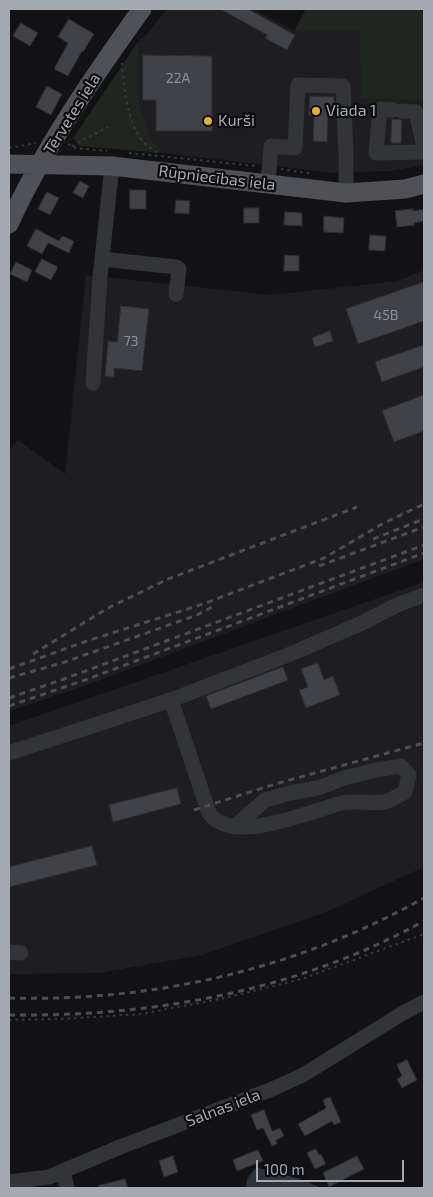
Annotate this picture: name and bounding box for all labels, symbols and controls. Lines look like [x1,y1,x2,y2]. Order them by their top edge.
street label: Tērvetes iela [39,70,105,158]
house number: 22A [166,70,190,86]
place label: Viada 1 [326,101,376,121]
marker: Viada 1 [310,105,322,117]
place label: Kurši [218,111,255,131]
marker: Kurši [202,115,214,127]
street label: Rūpniecības iela [157,161,277,195]
house number: 45B [374,307,398,323]
house number: 73 [124,333,138,349]
street label: Salnas iela [183,1085,263,1131]
scale bar [258,1150,406,1182]
text: 100 m [264,1160,305,1178]

